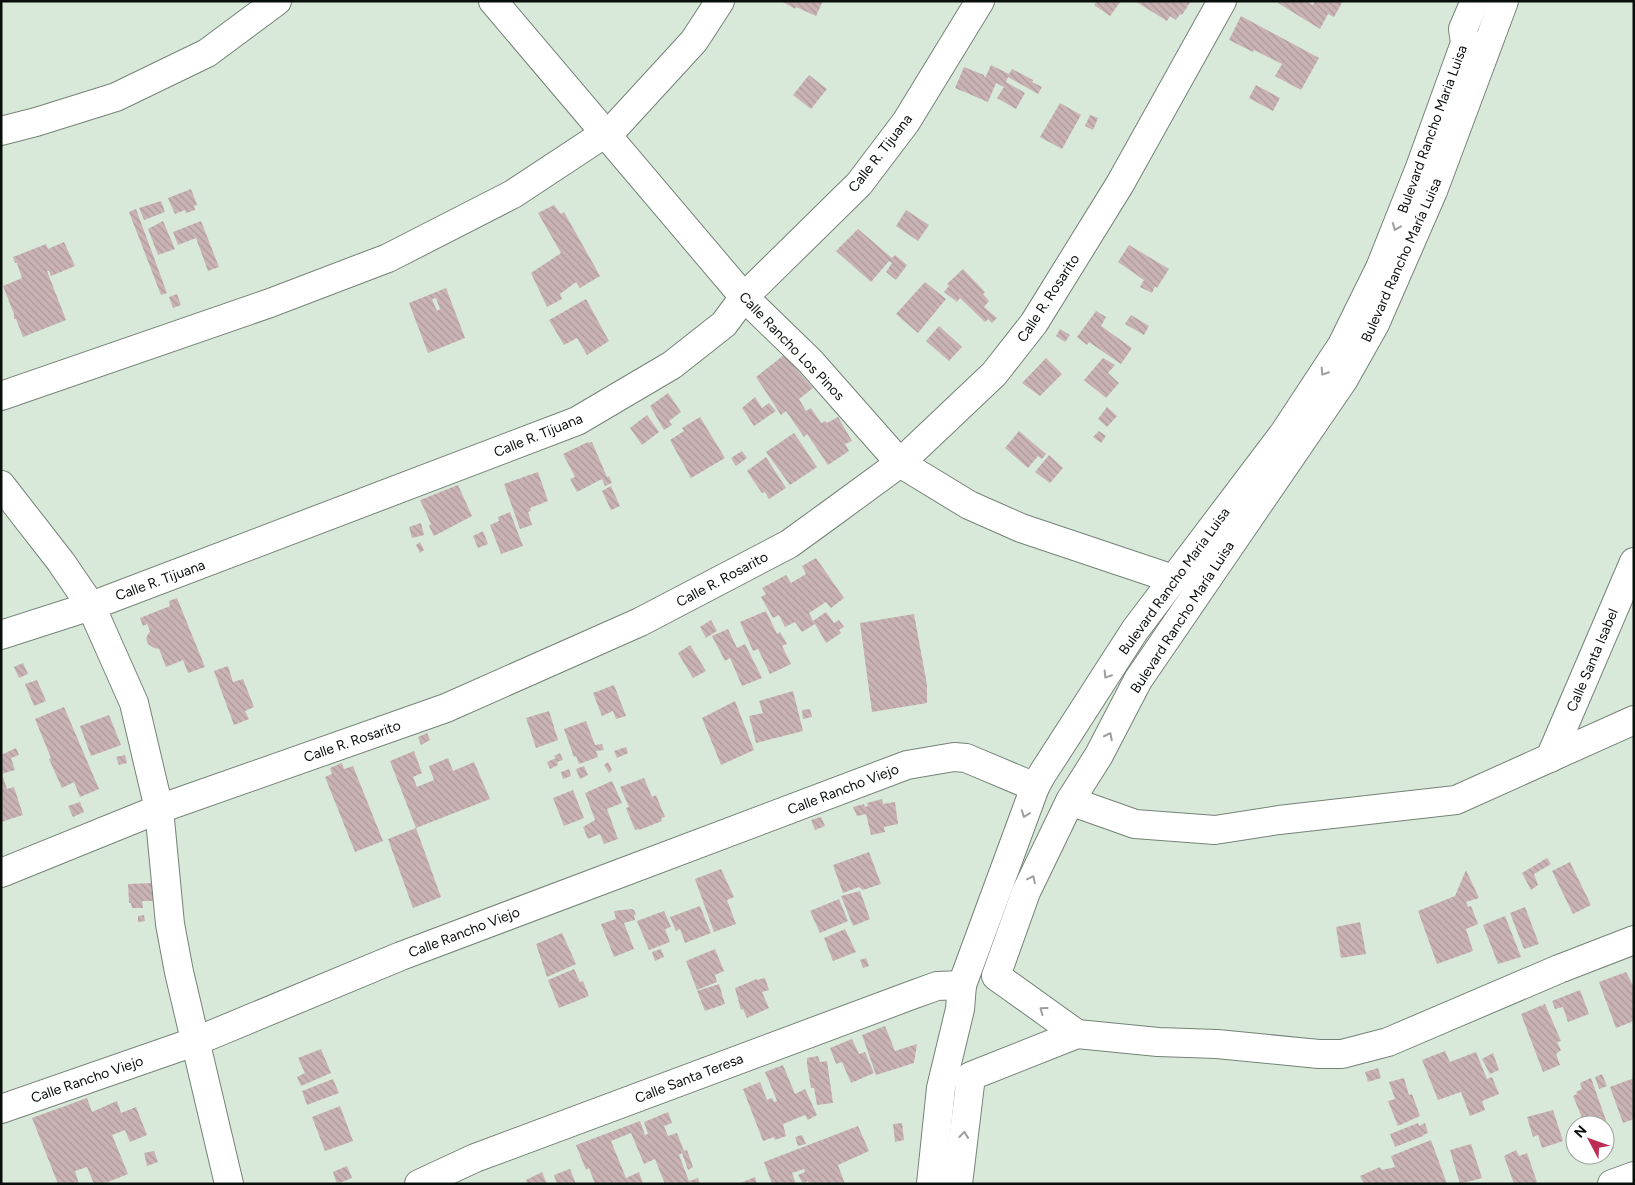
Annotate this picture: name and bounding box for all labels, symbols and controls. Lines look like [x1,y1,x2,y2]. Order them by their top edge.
street label: Bulevard Rancho Maria Luisa [1394,43,1471,216]
street label: Calle R. Tijuana [845,111,916,196]
street label: Bulevard Rancho María Luisa [1358,176,1445,345]
one-way arrow [1392,222,1402,231]
street label: Calle R. Rosarito [1014,251,1083,345]
street label: Calle Rancho Los Pinos [735,289,848,404]
one-way arrow [1321,367,1330,376]
street label: Calle R. Tijuana [491,410,585,461]
street label: Bulevard Rancho Maria Luisa [1115,504,1234,658]
street label: Bulevard Rancho María Luisa [1127,538,1238,696]
street label: Calle R. Rosarito [673,548,771,611]
street label: Calle R. Tijuana [113,556,207,605]
street label: Calle Santa Isabel [1563,606,1622,714]
one-way arrow [1104,669,1113,678]
street label: Calle R. Rosarito [301,717,403,766]
one-way arrow [1103,732,1113,741]
street label: Calle Rancho Viejo [785,760,901,818]
one-way arrow [1021,809,1031,818]
one-way arrow [1026,875,1036,884]
street label: Calle Rancho Viejo [406,903,522,961]
one-way arrow [1040,1007,1049,1016]
street label: Calle Santa Teresa [633,1050,746,1107]
street label: Calle Rancho Viejo [29,1052,146,1107]
north arrow [1565,1115,1615,1165]
text: N [1571,1122,1591,1141]
one-way arrow [958,1131,969,1139]

